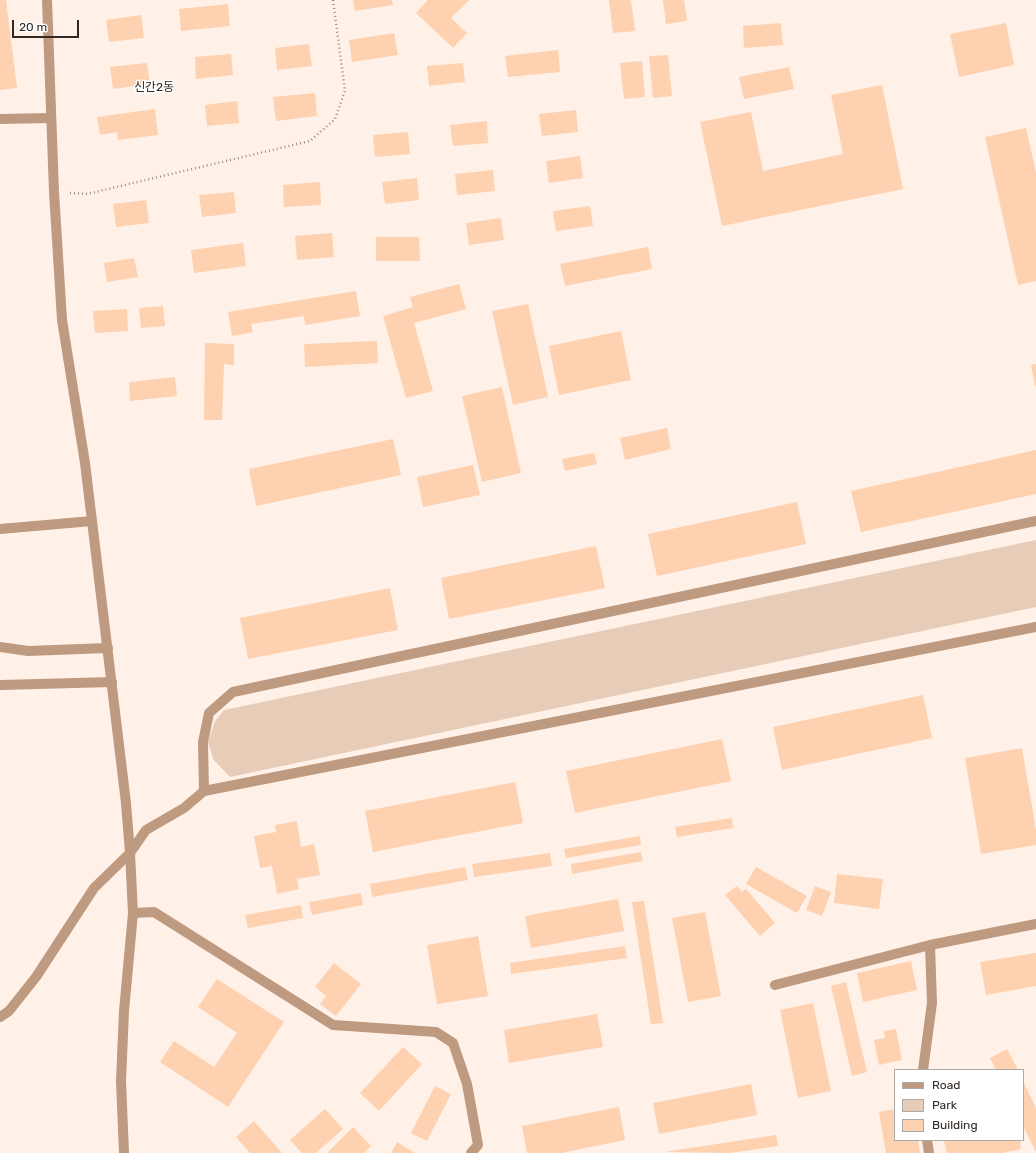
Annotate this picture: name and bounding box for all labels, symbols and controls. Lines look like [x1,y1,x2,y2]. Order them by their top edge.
scale bar [14,12,81,38]
text: 20 m [19,20,47,34]
district label: 신간2동 [134,81,174,95]
legend [894,1069,1024,1141]
text: Road [932,1078,960,1092]
text: Park [932,1098,957,1112]
text: Building [932,1118,978,1132]

